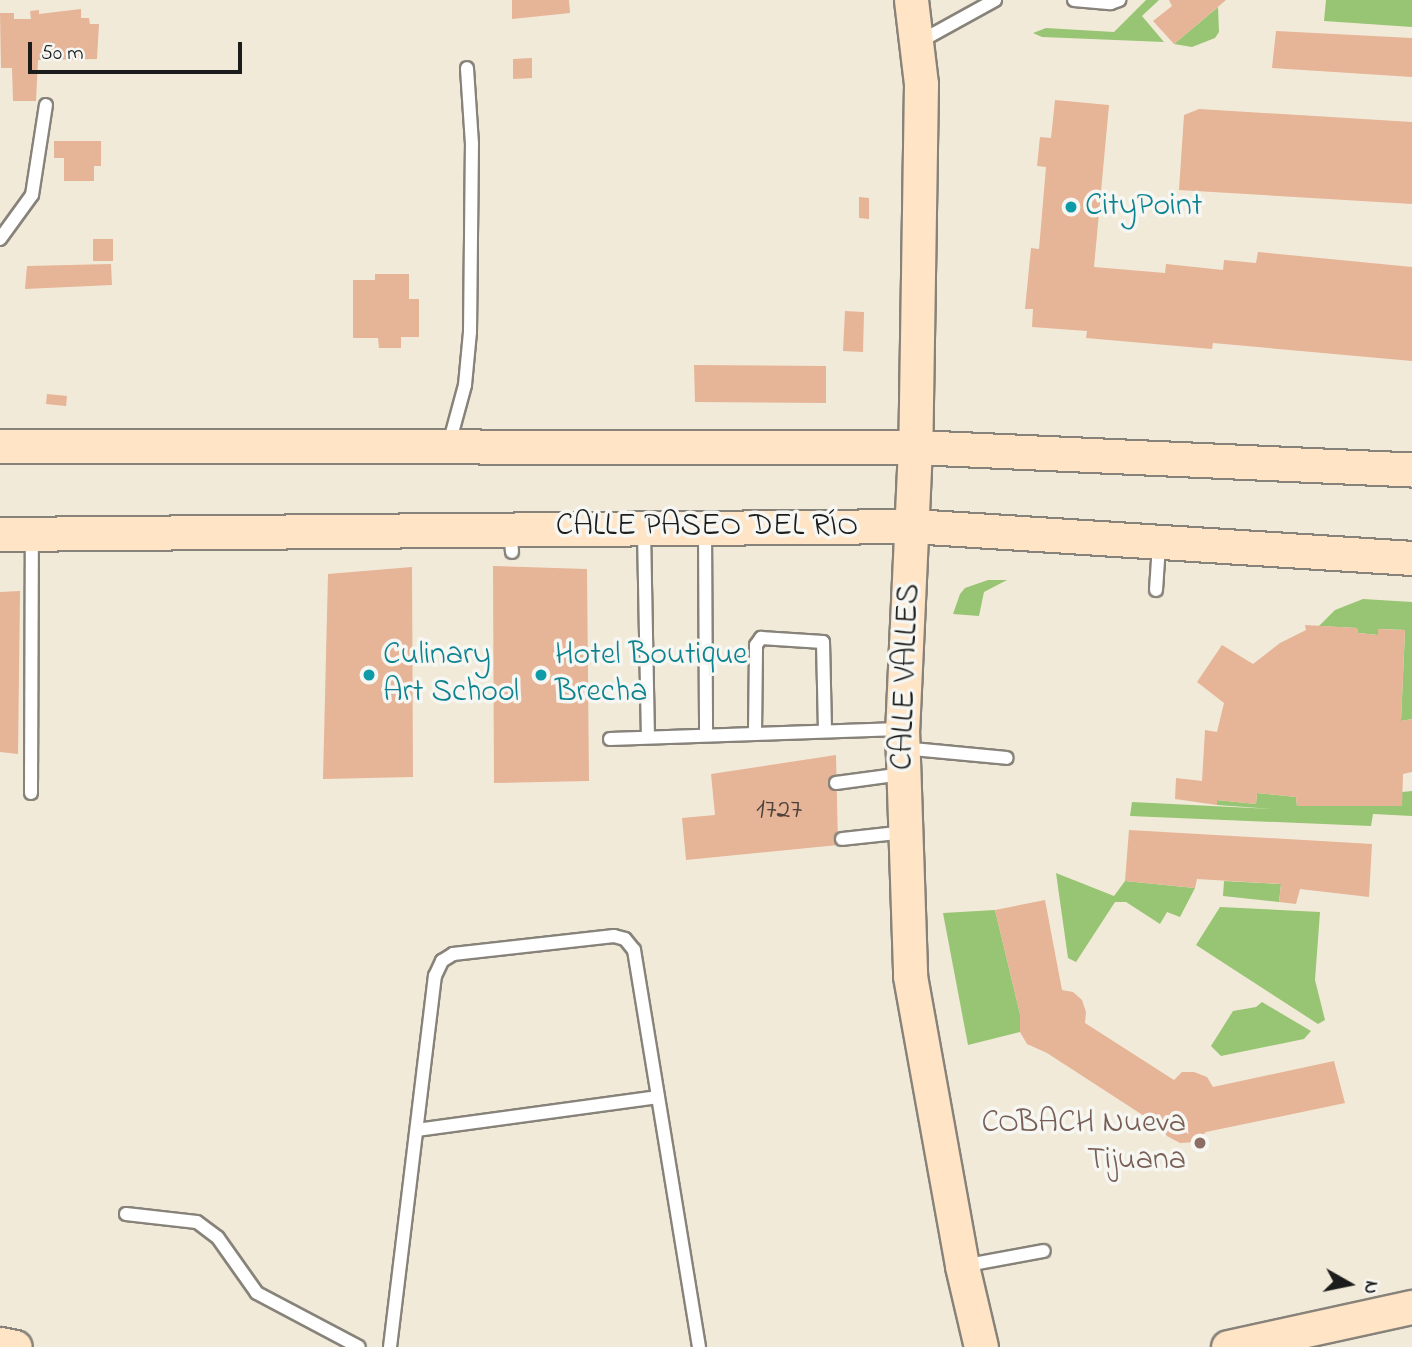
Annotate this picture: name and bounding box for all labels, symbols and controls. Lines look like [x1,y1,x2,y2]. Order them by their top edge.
scale bar [32,28,245,72]
text: 50 m [41,39,84,69]
place label: CityPoint [1085,188,1202,226]
marker: CityPoint [1063,199,1079,215]
street label: CALLE PASEO DEL RÍO [556,508,858,546]
street label: CALLE VALLES [885,583,929,771]
place label: Culinary Art School [383,638,519,713]
place label: Hotel Boutique Brecha [555,638,747,713]
marker: Culinary Art School [361,667,377,683]
marker: Hotel Boutique Brecha [533,667,549,683]
house number: 1727 [756,794,802,828]
place label: COBACH Nueva Tijuana [981,1106,1186,1181]
marker: COBACH Nueva Tijuana [1192,1135,1208,1151]
north arrow [1314,1249,1384,1319]
text: N [1356,1279,1385,1296]

